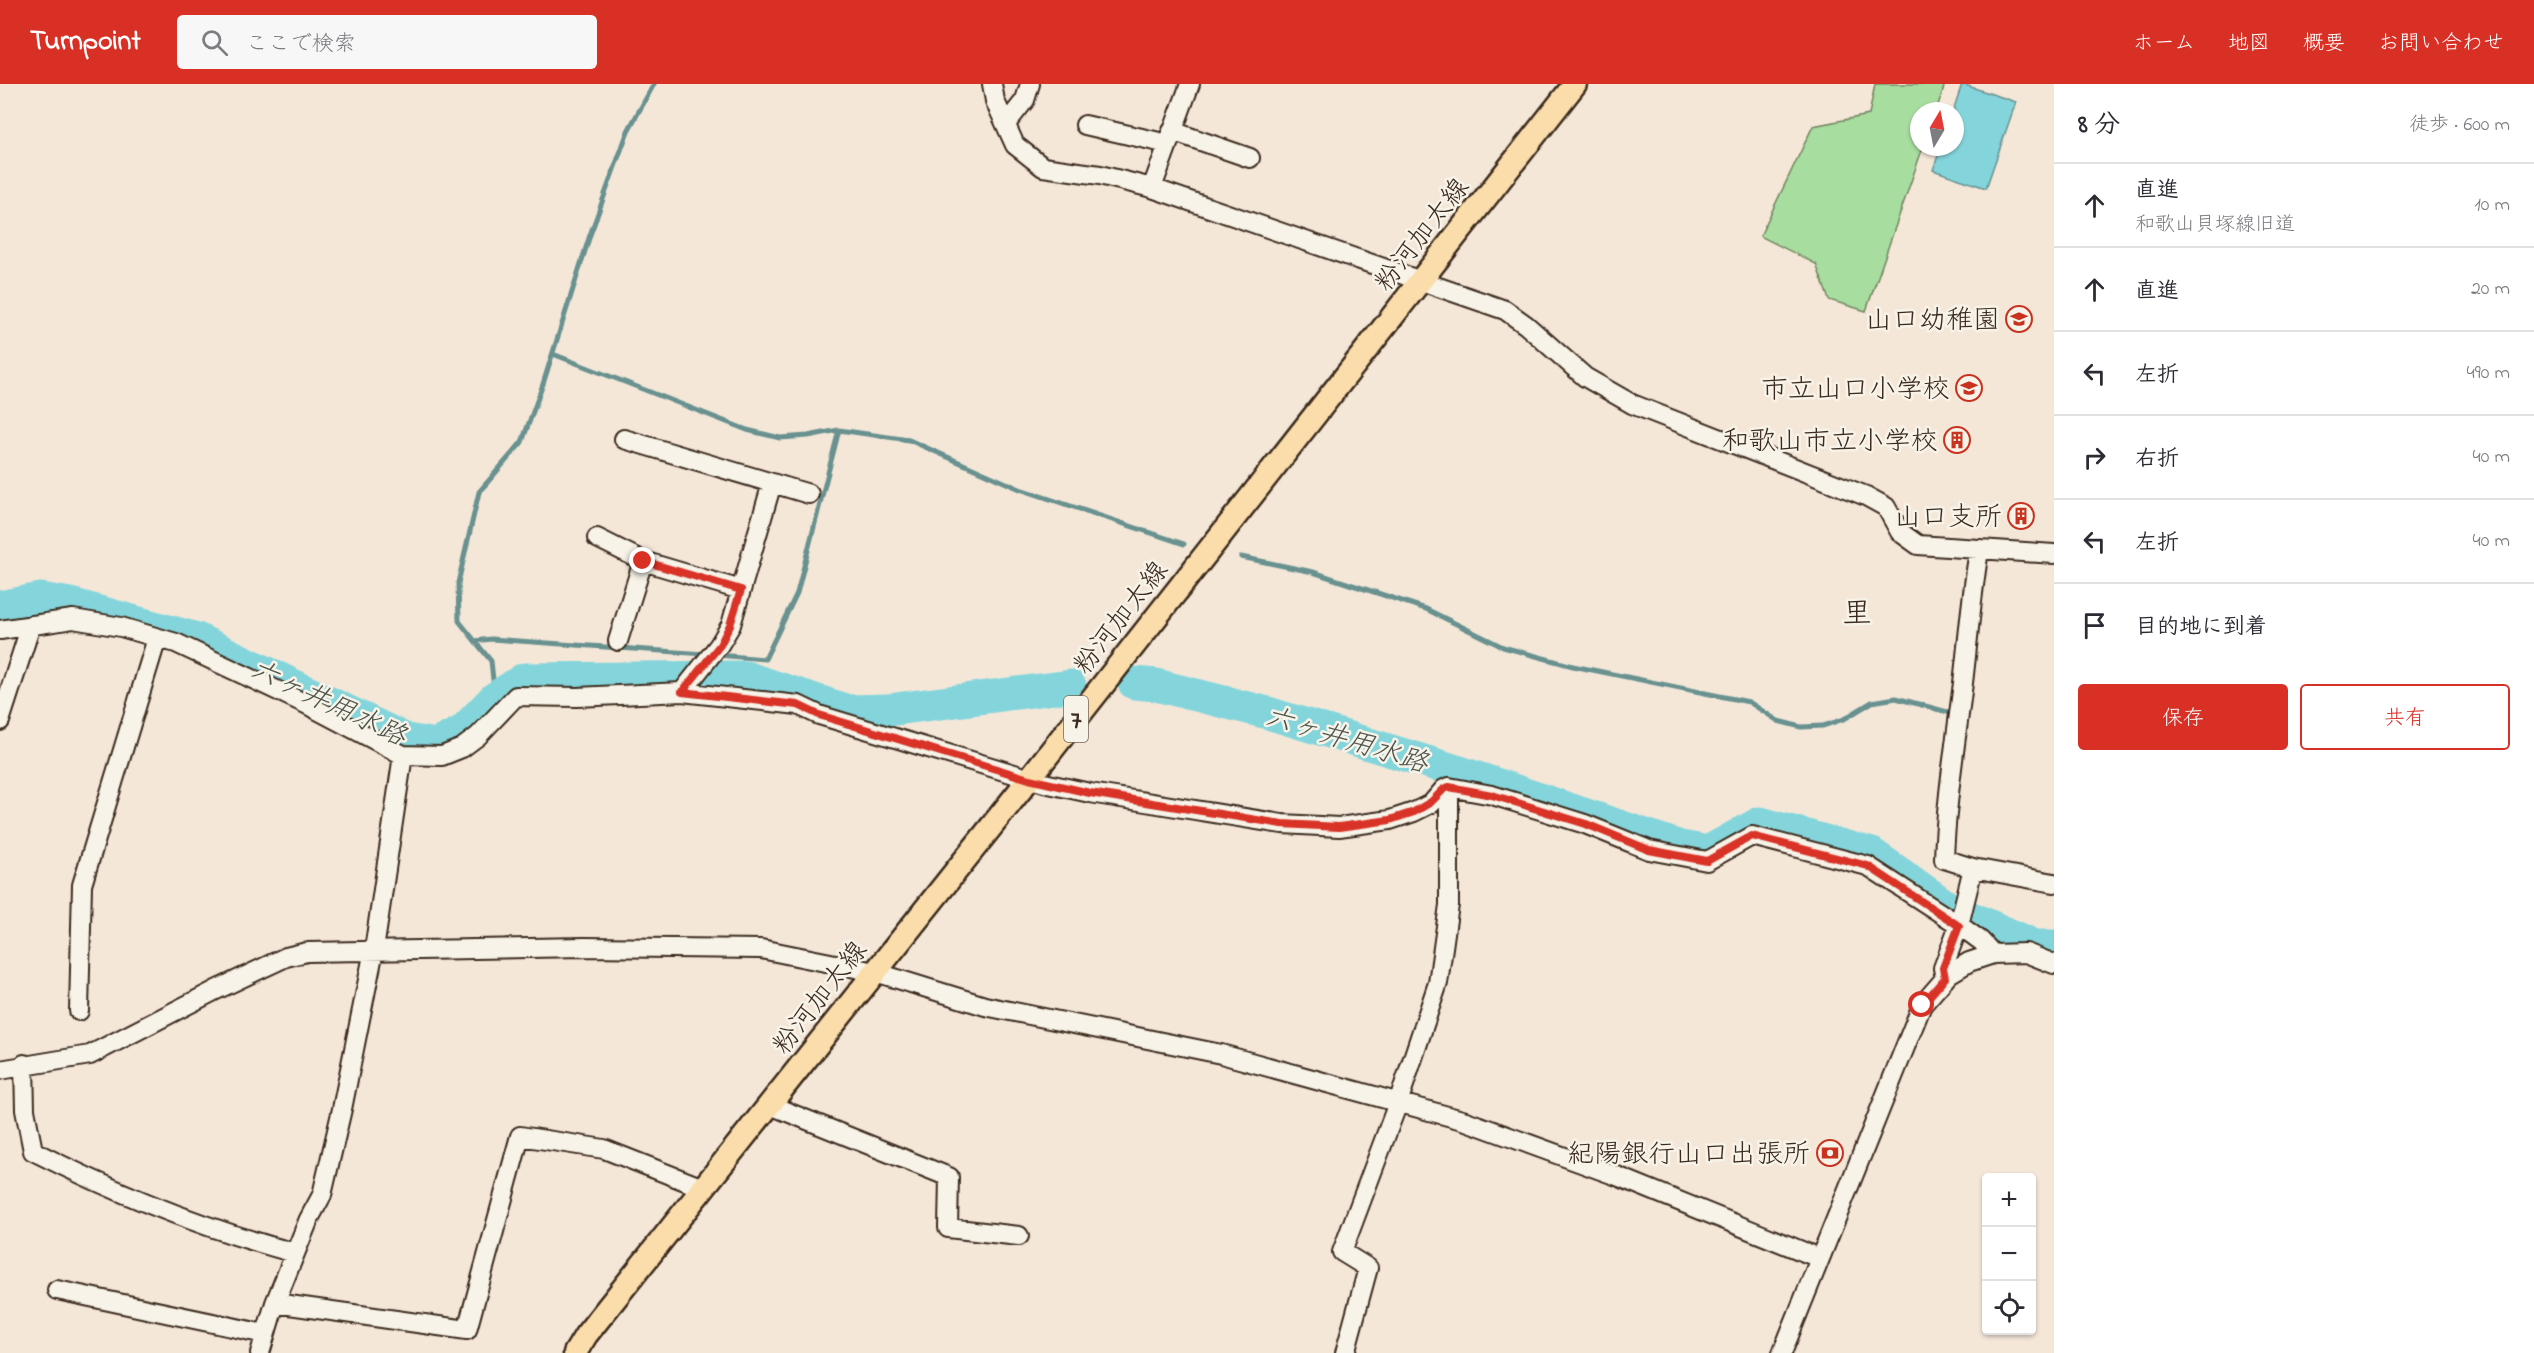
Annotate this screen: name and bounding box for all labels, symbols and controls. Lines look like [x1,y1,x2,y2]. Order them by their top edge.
search box [177,15,597,69]
text: Turnpoint [30,22,141,63]
icon: search [198,26,231,59]
text: ここで検索 [246,29,356,61]
text: ホーム [2133,29,2195,59]
text: 地図 [2228,29,2270,59]
text: 概要 [2303,29,2345,59]
text: お問い合わせ [2378,29,2504,59]
north arrow [1910,102,1964,156]
text: 8 分 [2078,107,2120,145]
text: 徒歩 · 600 m [2409,111,2510,140]
street label: 粉河加太線 [1366,170,1480,301]
text: 直進 [2135,175,2179,207]
icon: ahead [2078,189,2111,222]
text: 10 m [2474,191,2510,220]
text: 和歌山貝塚線旧道 [2135,211,2295,240]
icon: ahead [2078,273,2111,306]
text: 20 m [2471,275,2510,304]
text: 直進 [2135,276,2179,308]
place label: 山口幼稚園 [1865,302,2000,341]
school or university icon: 山口幼稚園 [2004,304,2034,334]
icon: left [2078,357,2111,390]
text: 490 m [2467,359,2510,388]
text: 左折 [2135,360,2179,392]
place label: 市立山口小学校 [1761,371,1950,410]
school or university icon: 市立山口小学校 [1954,373,1984,403]
place label: 和歌山市立小学校 [1722,423,1938,462]
building icon: 和歌山市立小学校 [1942,425,1972,455]
icon: right [2078,441,2111,474]
text: 40 m [2473,443,2510,472]
text: 右折 [2135,444,2179,476]
place label: 山口支所 [1894,499,2002,538]
building icon: 山口支所 [2006,501,2036,531]
icon: left [2078,525,2111,558]
text: 40 m [2473,527,2510,556]
text: 左折 [2135,528,2179,560]
route end [629,547,655,573]
street label: 粉河加太線 [1065,553,1179,684]
district label: 里 [1842,593,1872,637]
icon: arrive [2078,609,2111,642]
text: 目的地に到着 [2135,612,2267,644]
water label: 六ヶ井用水路 [243,650,414,759]
button: 保存 [2078,684,2288,750]
button: 共有 [2300,684,2510,750]
road number: 7 [1064,696,1088,742]
water label: 六ヶ井用水路 [1260,697,1434,786]
street label: 粉河加太線 [764,933,878,1064]
route start [1908,991,1934,1017]
place label: 紀陽銀行山口出張所 [1567,1136,1810,1175]
bank icon: 紀陽銀行山口出張所 [1815,1138,1845,1168]
map controls [1982,1173,2036,1335]
button: + [1982,1173,2036,1227]
button: − [1982,1227,2036,1281]
button: locate [1982,1281,2036,1335]

